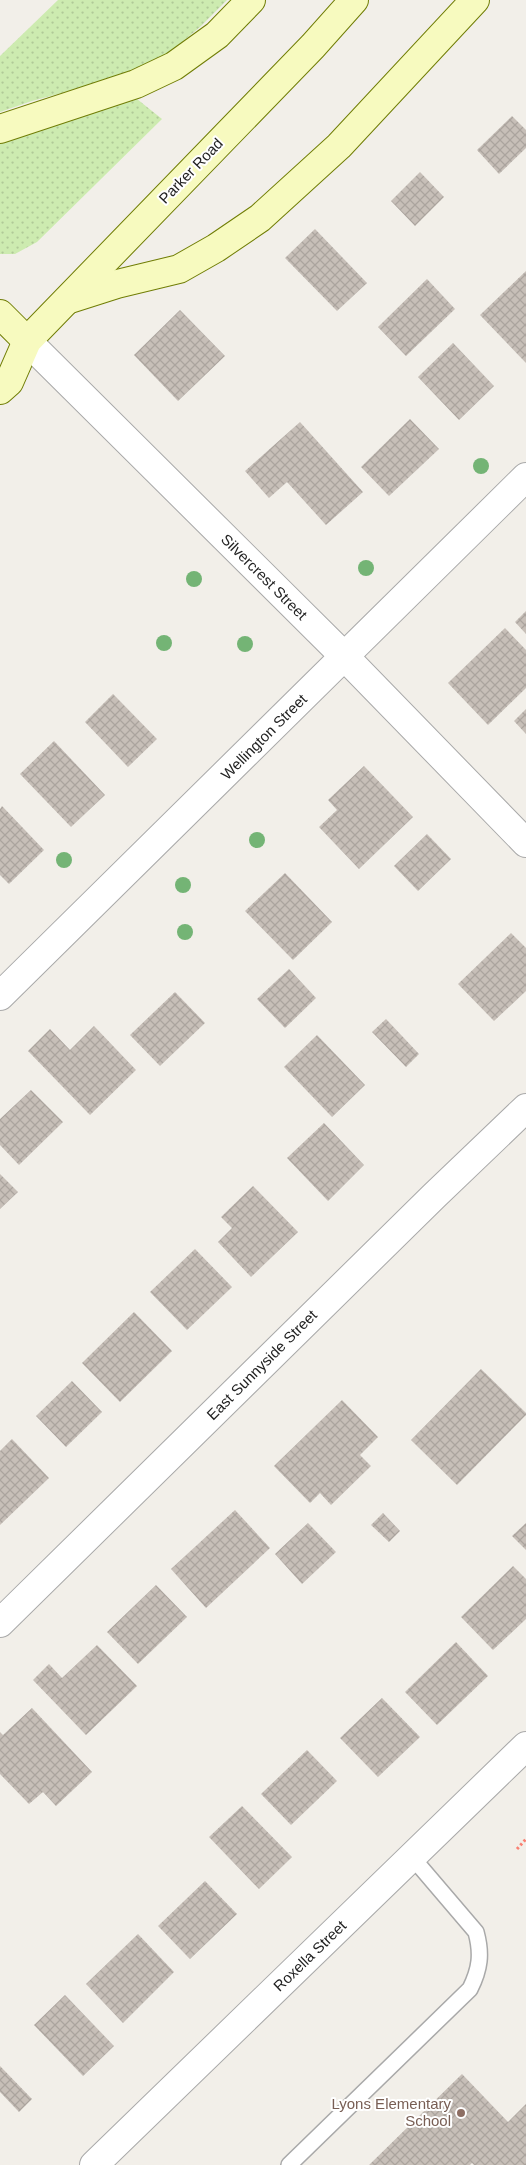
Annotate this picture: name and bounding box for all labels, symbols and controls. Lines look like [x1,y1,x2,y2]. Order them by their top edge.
street label: Parker Road [155,134,226,207]
street label: Silvercrest Street [218,530,311,624]
street label: Wellington Street [217,690,311,783]
street label: East Sunnyside Street [203,1306,321,1423]
street label: Roxella Street [270,1916,350,1994]
place label: Lyons Elementary School [331,2095,451,2129]
marker: Lyons Elementary School [455,2107,467,2119]

